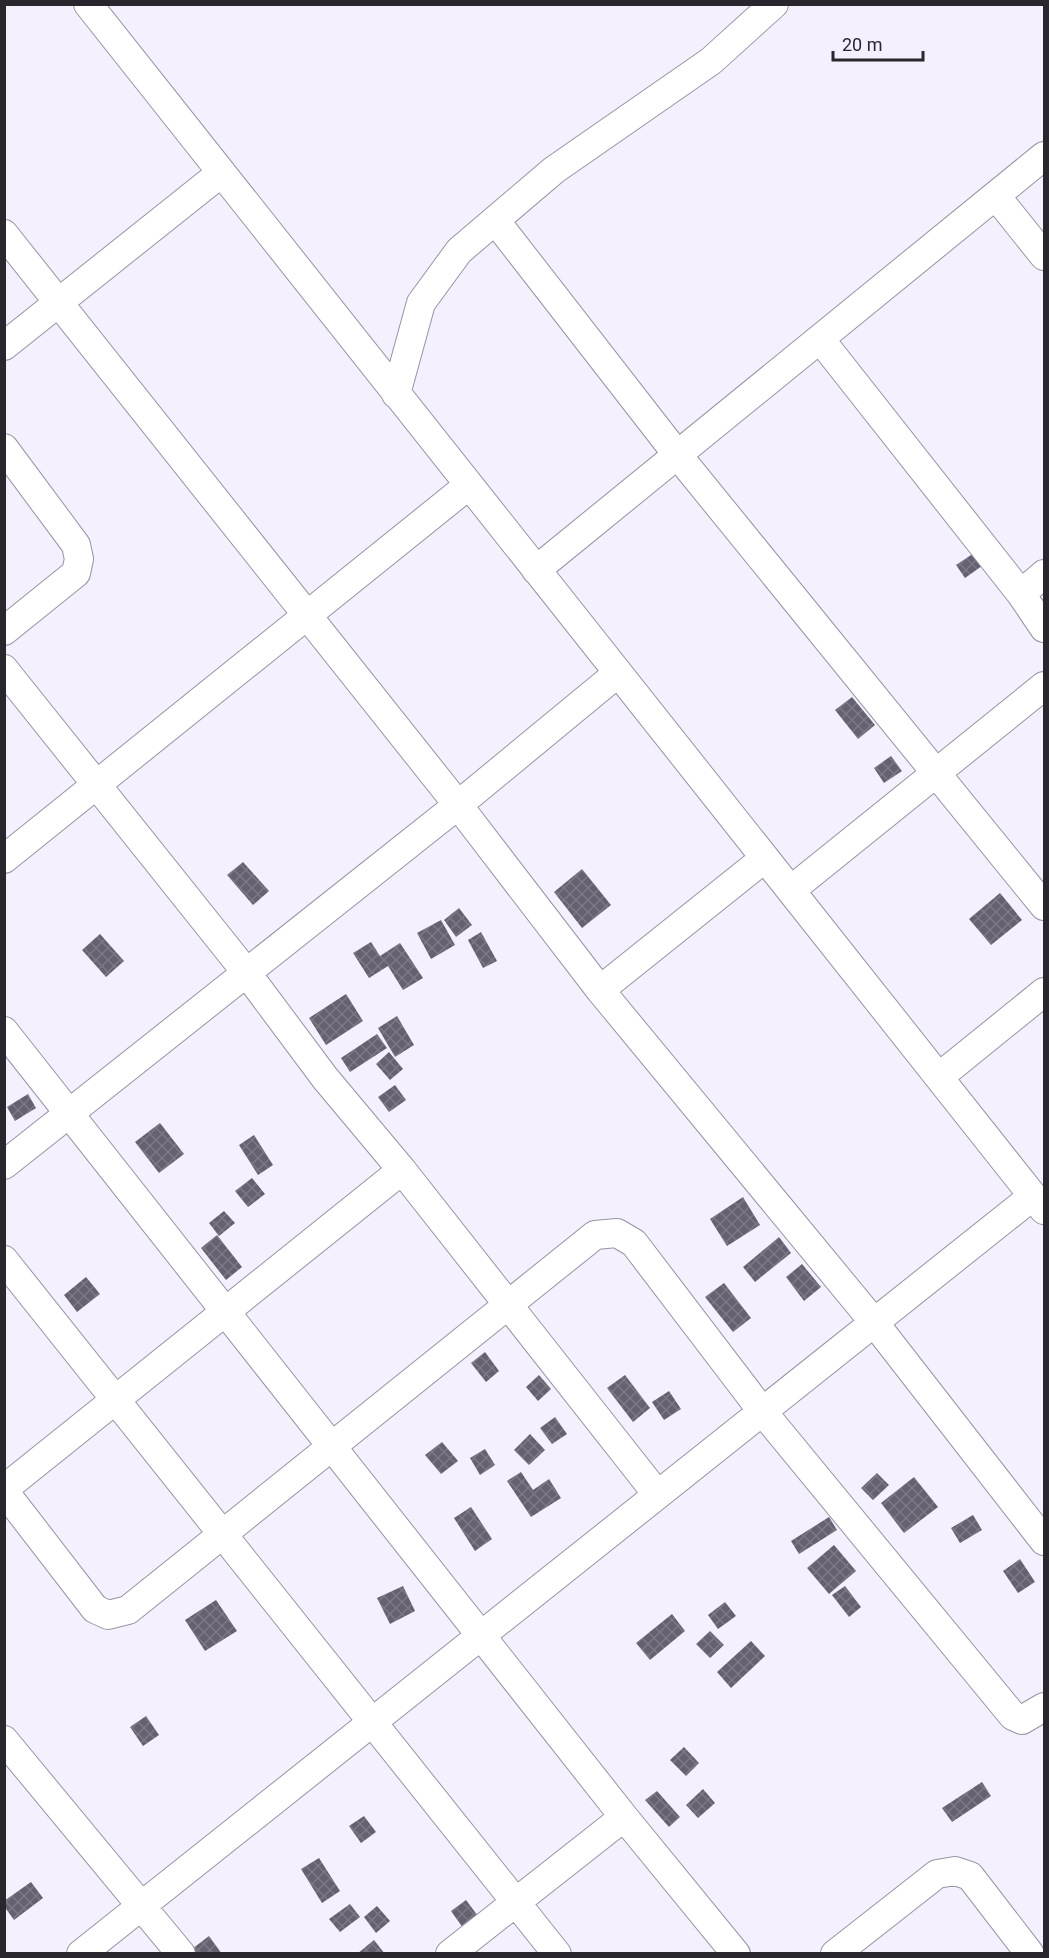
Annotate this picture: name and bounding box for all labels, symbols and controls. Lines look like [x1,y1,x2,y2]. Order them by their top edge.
scale bar [833,24,923,62]
text: 20 m [842,34,882,55]

